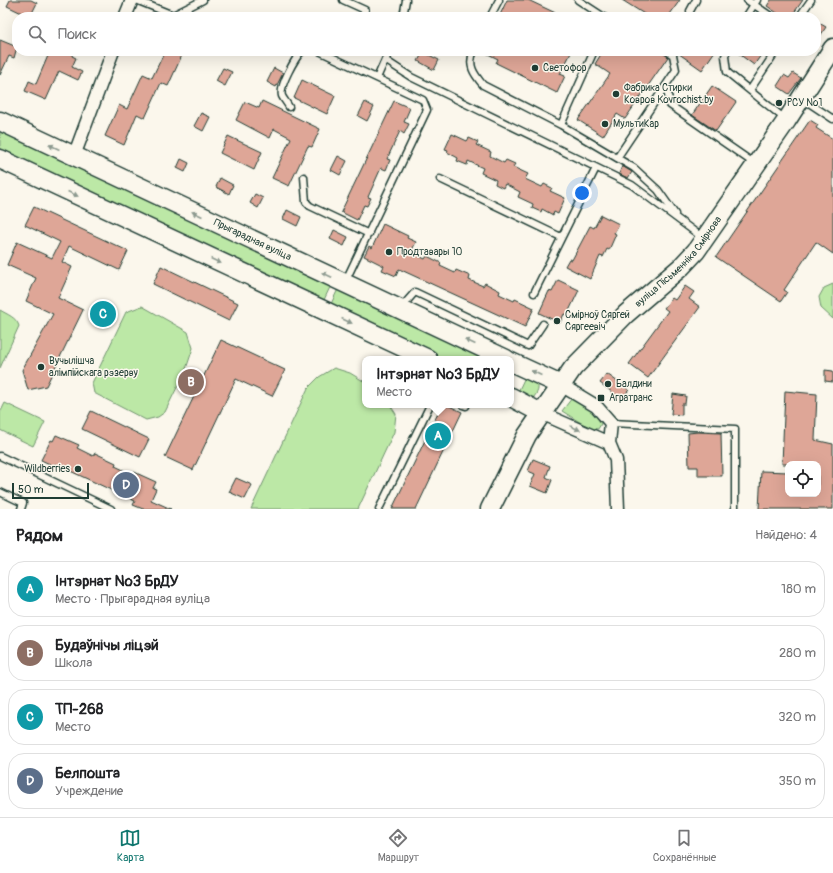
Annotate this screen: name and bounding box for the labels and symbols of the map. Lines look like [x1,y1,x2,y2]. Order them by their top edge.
place label: Светофор [543,62,587,74]
marker: Светофор [530,63,540,73]
place label: Фабрика Стирки Ковров Kovrochist.by [624,82,714,106]
marker: Фабрика Стирки Ковров Kovrochist.by [611,89,621,99]
place label: РСУ №1 [787,97,822,109]
marker: РСУ №1 [774,98,784,108]
place label: МультиКар [613,118,659,130]
marker: МультиКар [600,119,610,129]
one-way arrow [48,144,60,150]
your location [572,183,592,203]
one-way arrow [68,191,79,197]
one-way arrow [191,211,203,217]
street label: вуліца Пісьменніка Смірнова [632,214,724,310]
street label: Прыгарадная вуліца [212,216,294,263]
place label: Продтавары 10 [397,246,463,258]
marker: Продтавары 10 [384,247,394,257]
one-way arrow [211,258,222,264]
one-way arrow [322,272,333,278]
pin: C [90,299,116,329]
place label: Смірноў Сяргей Сяргеевіч [565,309,630,333]
marker: Смірноў Сяргей Сяргеевіч [552,316,562,326]
one-way arrow [341,318,353,324]
one-way arrow [465,339,476,345]
place label: Вучылішча алімпійскага рэзерву [49,355,139,379]
marker: Вучылішча алімпійскага рэзерву [36,362,46,372]
pin: B [178,367,204,397]
one-way arrow [530,370,542,376]
place label: Балдини [616,378,652,390]
marker: Балдини [603,379,613,389]
place label: Агратранс [609,392,653,404]
marker: Агратранс [596,393,606,403]
pin: A [425,421,451,451]
one-way arrow [570,426,582,432]
place label: Wildberries [24,463,71,475]
marker: Wildberries [73,464,83,474]
pin: D [113,470,139,500]
scale bar [12,481,89,500]

